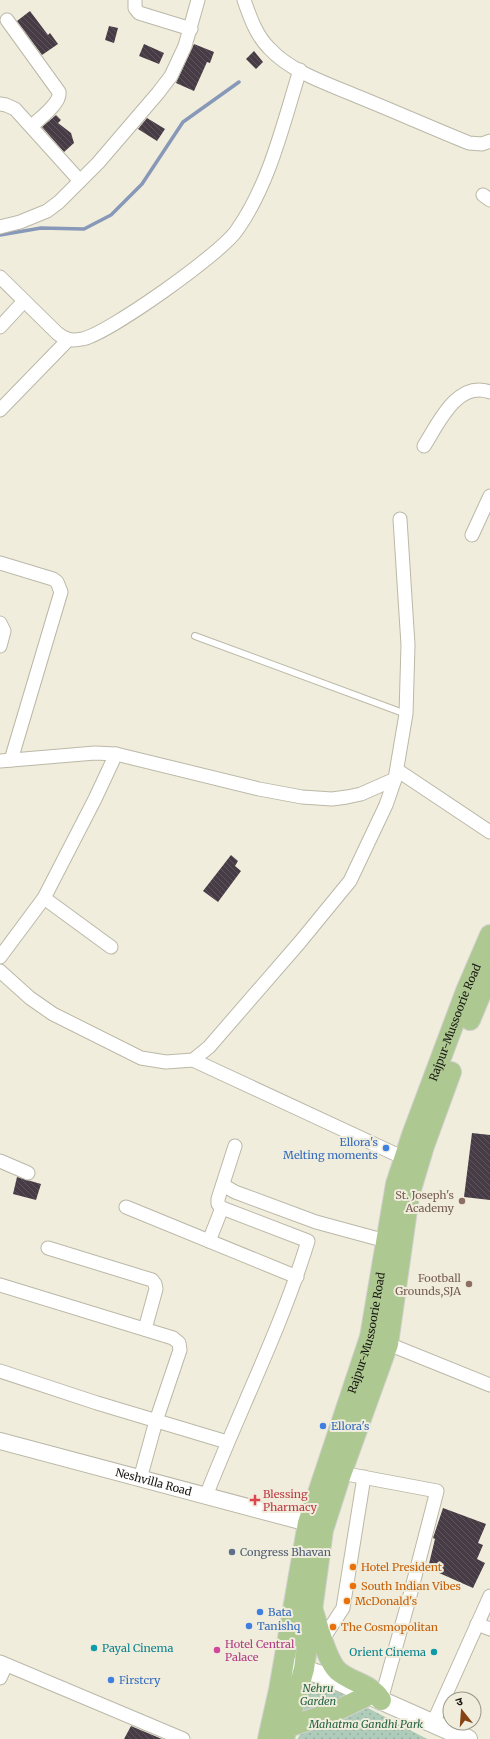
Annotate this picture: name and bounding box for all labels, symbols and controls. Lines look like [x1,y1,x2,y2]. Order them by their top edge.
street label: Rajpur-Mussoorie Road [426,961,484,1083]
place label: Ellora's Melting moments [283,1135,378,1162]
marker: Ellora's Melting moments [381,1143,391,1153]
place label: St. Joseph's Academy [395,1188,455,1215]
marker: St. Joseph's Academy [457,1196,467,1206]
street label: Rajpur-Mussoorie Road [345,1271,388,1395]
place label: Football Grounds,SJA [395,1271,462,1298]
marker: Football Grounds,SJA [464,1279,474,1289]
place label: Ellora's [331,1419,369,1433]
marker: Ellora's [318,1421,328,1431]
street label: Neshvilla Road [114,1465,194,1499]
place label: Blessing Pharmacy [263,1487,317,1514]
marker: Blessing Pharmacy [250,1495,260,1505]
place label: Congress Bhavan [240,1545,332,1559]
marker: Congress Bhavan [227,1547,237,1557]
place label: Hotel President [361,1560,443,1574]
marker: Hotel President [348,1562,358,1572]
place label: South Indian Vibes [361,1579,461,1593]
marker: South Indian Vibes [348,1581,358,1591]
place label: McDonald's [355,1594,417,1608]
marker: McDonald's [342,1596,352,1606]
place label: Bata [268,1605,292,1619]
marker: Bata [255,1607,265,1617]
place label: Tanishq [257,1619,301,1633]
place label: The Cosmopolitan [341,1620,439,1634]
marker: Tanishq [244,1621,254,1631]
marker: The Cosmopolitan [328,1622,338,1632]
place label: Hotel Central Palace [225,1637,295,1664]
place label: Payal Cinema [102,1641,173,1655]
marker: Payal Cinema [89,1643,99,1653]
marker: Hotel Central Palace [212,1645,222,1655]
place label: Orient Cinema [349,1645,426,1659]
marker: Orient Cinema [429,1647,439,1657]
place label: Firstcry [119,1673,161,1687]
marker: Firstcry [106,1675,116,1685]
park label: Nehru Garden [300,1681,336,1708]
north arrow [442,1691,482,1731]
text: उ [454,1694,465,1709]
park label: Mahatma Gandhi Park [308,1717,423,1731]

